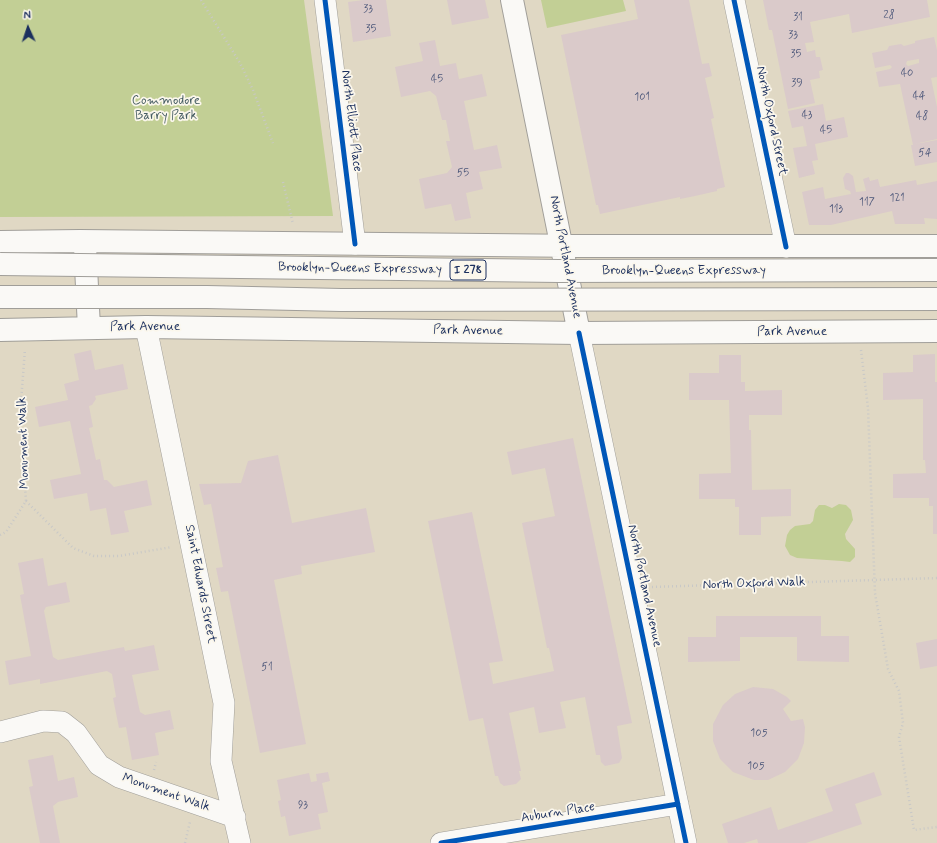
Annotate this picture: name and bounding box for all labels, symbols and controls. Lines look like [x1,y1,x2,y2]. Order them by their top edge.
house number: 33 [363,3,373,17]
north arrow [8,8,48,48]
text: N [23,9,31,23]
house number: 28 [883,9,895,23]
house number: 31 [793,11,803,25]
house number: 35 [366,23,376,37]
house number: 33 [788,29,798,43]
house number: 35 [791,48,801,62]
street label: North Oxford Street [752,65,790,177]
house number: 40 [901,67,913,81]
street label: North Elliott Place [337,69,365,173]
house number: 45 [431,73,443,87]
house number: 39 [791,77,803,91]
house number: 44 [912,90,926,104]
house number: 101 [634,91,650,105]
park label: Commodore Barry Park [132,93,200,124]
house number: 43 [801,109,813,123]
house number: 48 [916,110,928,124]
house number: 45 [820,124,832,138]
house number: 54 [918,147,932,161]
house number: 55 [457,167,469,181]
house number: 121 [889,192,905,206]
street label: North Portland Avenue [545,194,585,320]
house number: 117 [859,196,875,210]
house number: 113 [829,203,843,217]
street label: Brooklyn-Queens Expressway [278,260,442,278]
road number: I 278 [450,260,486,280]
street label: Brooklyn-Queens Expressway [602,263,766,279]
street label: Park Avenue [110,319,180,335]
street label: Park Avenue [433,323,503,339]
street label: Park Avenue [757,324,827,340]
street label: Monument Walk [15,397,33,489]
street label: Saint Edwards Street [181,523,219,645]
street label: North Portland Avenue [623,523,665,649]
street label: North Oxford Walk [702,574,806,594]
house number: 51 [261,661,273,675]
house number: 105 [750,727,768,741]
house number: 105 [747,760,765,774]
street label: Monument Walk [120,771,212,815]
house number: 93 [298,799,308,813]
street label: Auburn Place [520,799,596,827]

